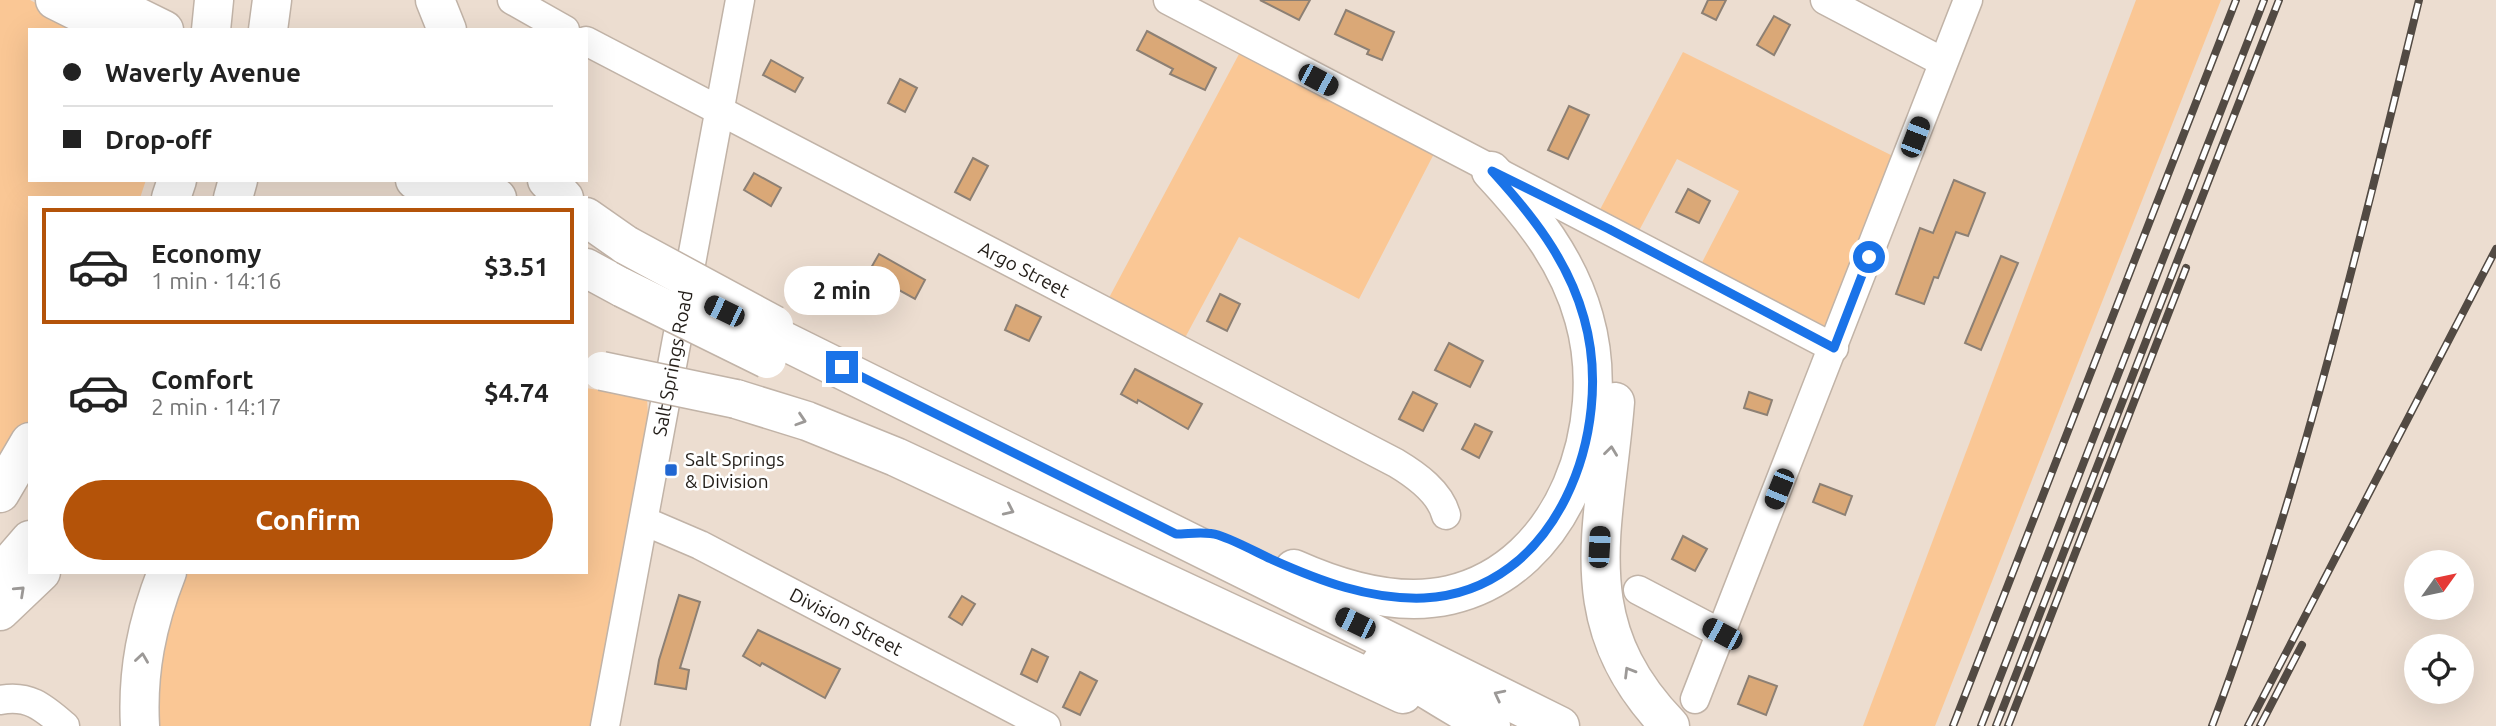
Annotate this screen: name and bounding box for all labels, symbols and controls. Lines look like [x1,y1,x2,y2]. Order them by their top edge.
text: Waverly Avenue [105,58,301,87]
car [1295,61,1342,99]
car [1898,114,1933,160]
text: Drop-off [105,125,212,154]
icon: car [67,235,130,298]
street label: Argo Street [975,237,1074,302]
text: Economy [151,239,261,268]
route start [1853,241,1885,273]
text: $3.51 [484,252,549,281]
callout: 2 min [784,266,900,314]
text: 1 min · 14:16 [151,268,282,293]
text: 2 min [813,278,871,303]
street label: Salt Springs Road [648,289,697,438]
car [701,292,748,330]
route end [826,351,858,383]
icon: car [67,361,130,424]
text: Comfort [151,365,254,394]
text: $4.74 [484,378,549,407]
text: 2 min · 14:17 [151,394,282,419]
one-way arrow [794,411,806,426]
one-way arrow [1603,445,1618,456]
place label: Salt Springs & Division [685,448,784,492]
marker: Salt Springs & Division [663,462,679,478]
car [1762,466,1797,512]
button: Confirm [63,480,553,560]
one-way arrow [1002,502,1014,516]
car [1588,525,1611,569]
north arrow [2404,550,2474,620]
map controls [2404,550,2474,704]
street label: Division Street [786,583,907,660]
one-way arrow [12,587,25,599]
car [1332,604,1379,642]
car [1699,615,1746,653]
button: locate [2404,634,2474,704]
one-way arrow [134,652,149,664]
one-way arrow [1624,666,1637,679]
one-way arrow [1494,690,1506,704]

